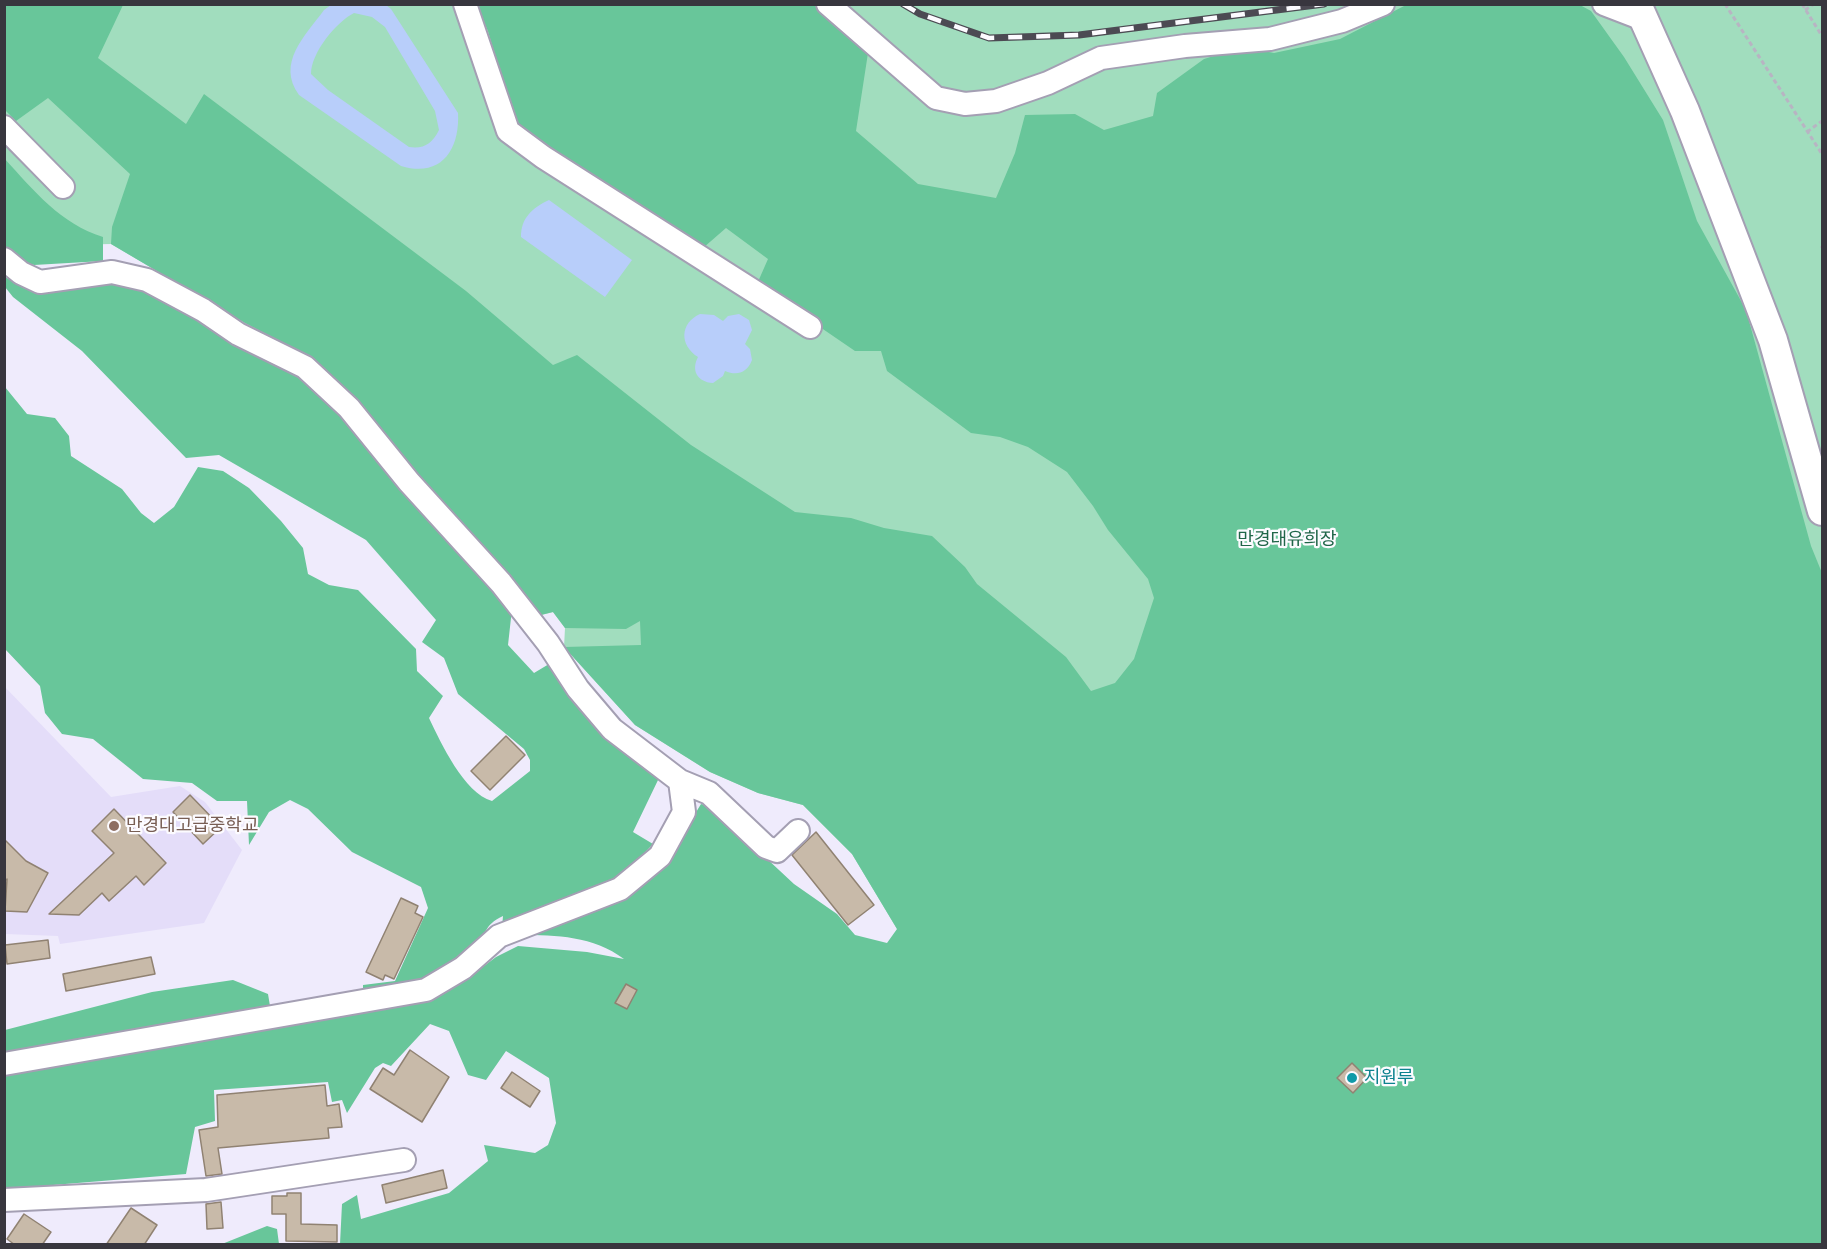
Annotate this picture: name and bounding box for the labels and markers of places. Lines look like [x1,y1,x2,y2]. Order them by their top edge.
place label: 만경대고급중학교 [126,815,258,837]
marker: 만경대고급중학교 [107,819,121,833]
place label: 지원루 [1364,1067,1414,1089]
marker: 지원루 [1345,1071,1359,1085]

